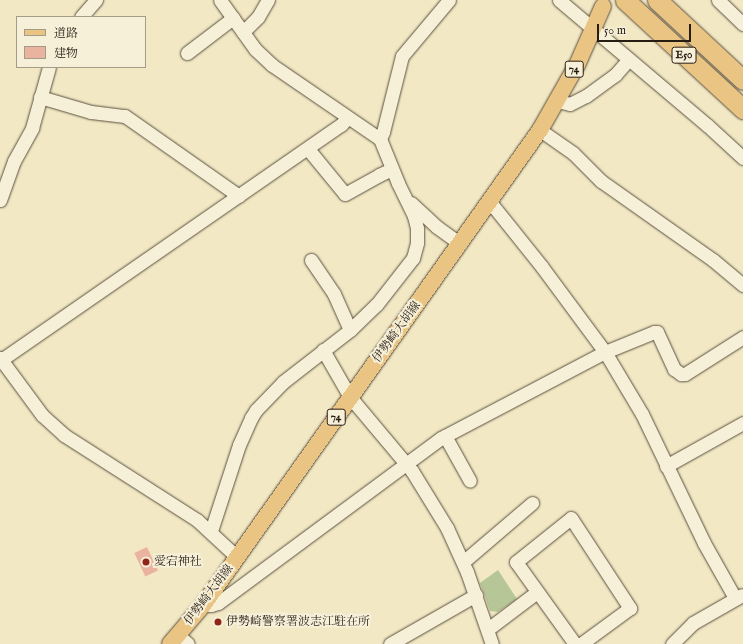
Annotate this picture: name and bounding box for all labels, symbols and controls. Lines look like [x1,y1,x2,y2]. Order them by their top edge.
legend [16,16,146,68]
scale bar [599,16,693,42]
text: 50 m [604,23,626,38]
text: 道路 [54,26,78,41]
text: 建物 [54,46,78,61]
road number: E50 [671,46,697,64]
road number: 74 [564,60,584,78]
street label: 伊勢崎大胡線 [370,299,424,365]
road number: 74 [326,408,346,426]
place label: 愛宕神社 [154,555,202,569]
marker: 愛宕神社 [141,557,151,567]
street label: 伊勢崎大胡線 [182,562,236,628]
place label: 伊勢崎警察署波志江駐在所 [226,615,370,629]
marker: 伊勢崎警察署波志江駐在所 [213,617,223,627]

